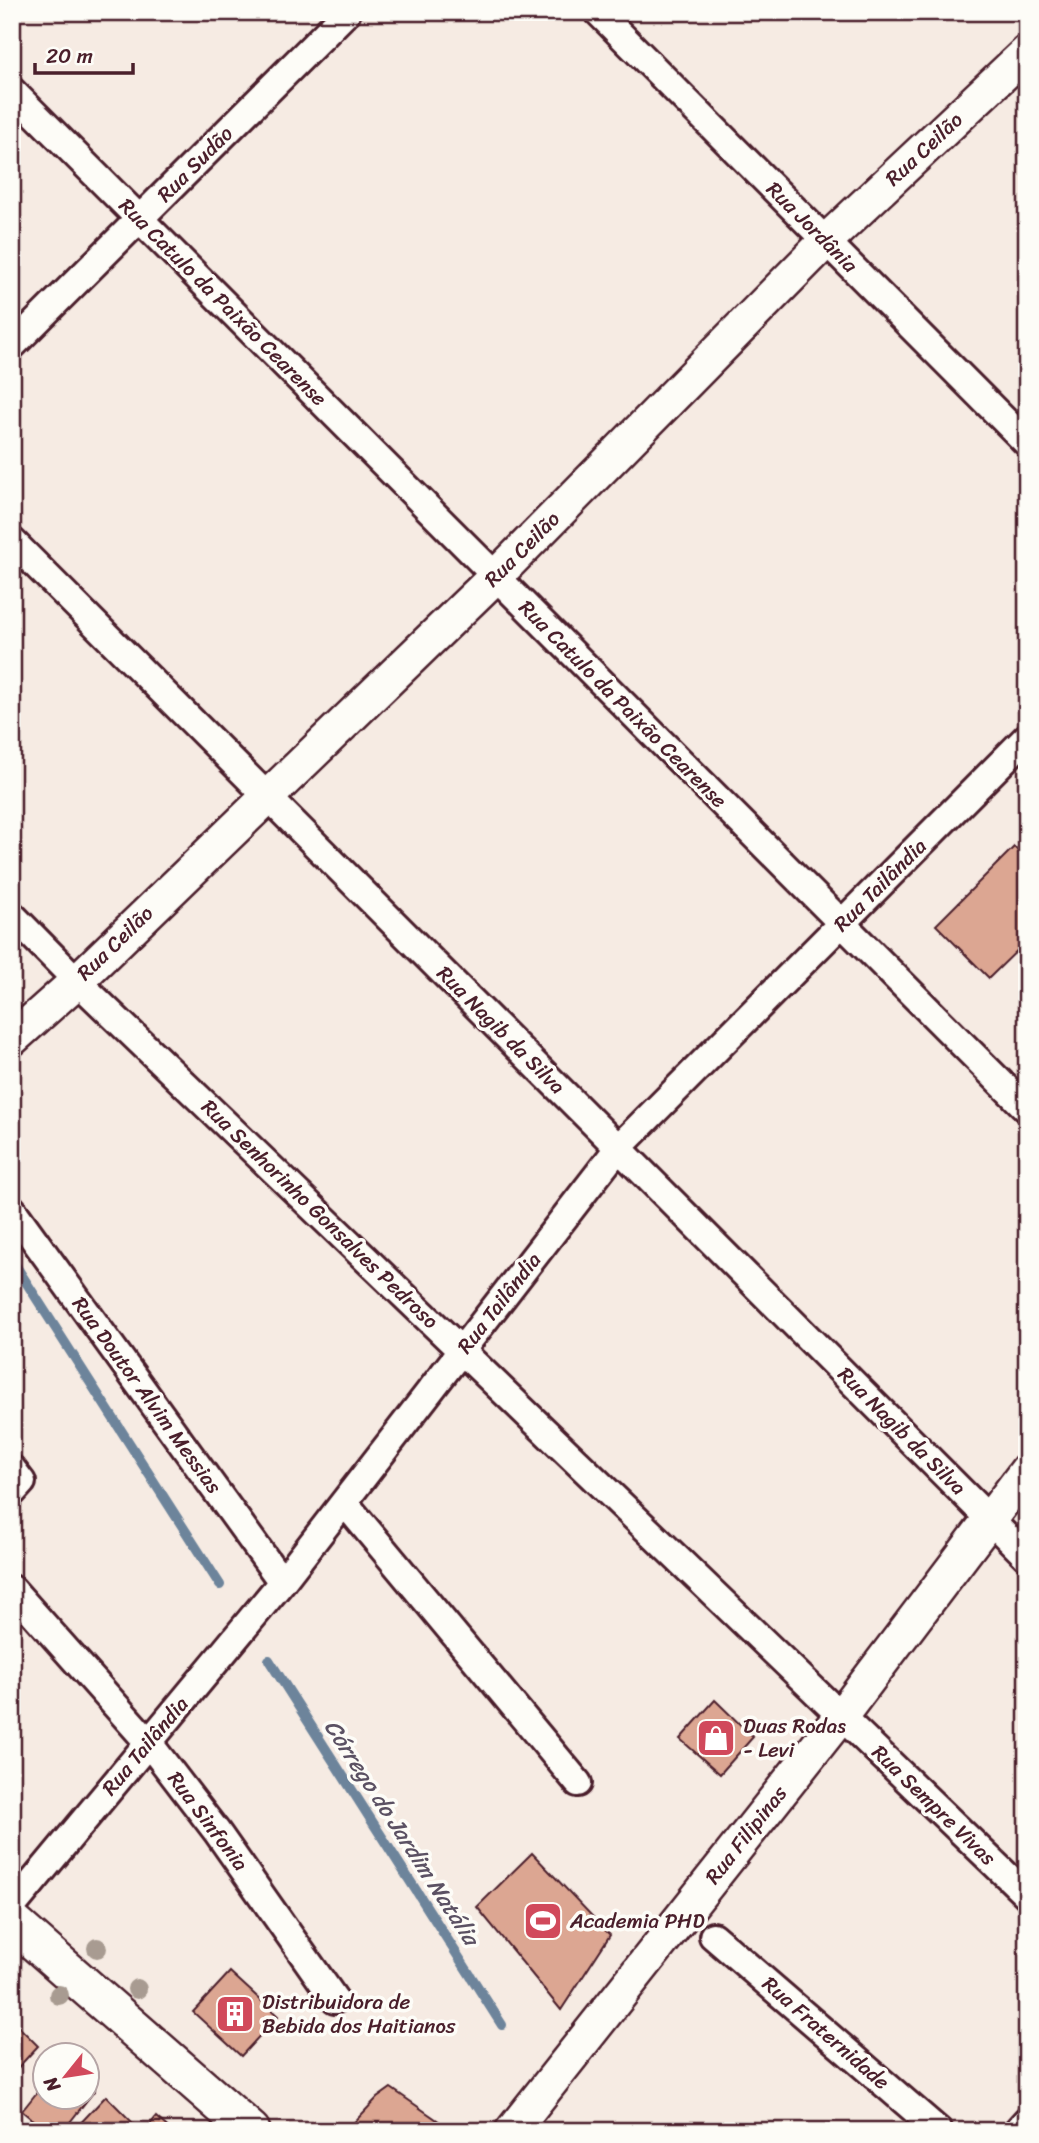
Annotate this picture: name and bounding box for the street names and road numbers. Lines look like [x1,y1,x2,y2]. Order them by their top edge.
street label: Rua Ceilão [876,102,972,196]
street label: Rua Sudão [147,116,243,212]
street label: Rua Jordânia [757,172,868,283]
street label: Rua Catulo da Paixão Cearense [109,188,337,416]
street label: Rua Ceilão [475,501,570,596]
street label: Rua Catulo da Paixão Cearense [509,590,737,818]
street label: Rua Tailândia [824,829,936,941]
street label: Rua Ceilão [67,896,163,990]
street label: Rua Nagib da Silva [427,956,575,1104]
street label: Rua Senhorinho Gonsalves Pedroso [192,1089,448,1339]
street label: Rua Tailândia [447,1243,551,1362]
street label: Rua Doutor Alvim Messias [62,1288,232,1502]
street label: Rua Nagib da Silva [828,1357,976,1505]
street label: Rua Tailândia [92,1687,199,1805]
street label: Rua Sempre Vivas [862,1735,1006,1875]
street label: Rua Sinfonia [157,1763,259,1880]
street label: Rua Filipinas [695,1777,797,1893]
street label: Rua Fraternidade [753,1966,899,2100]

